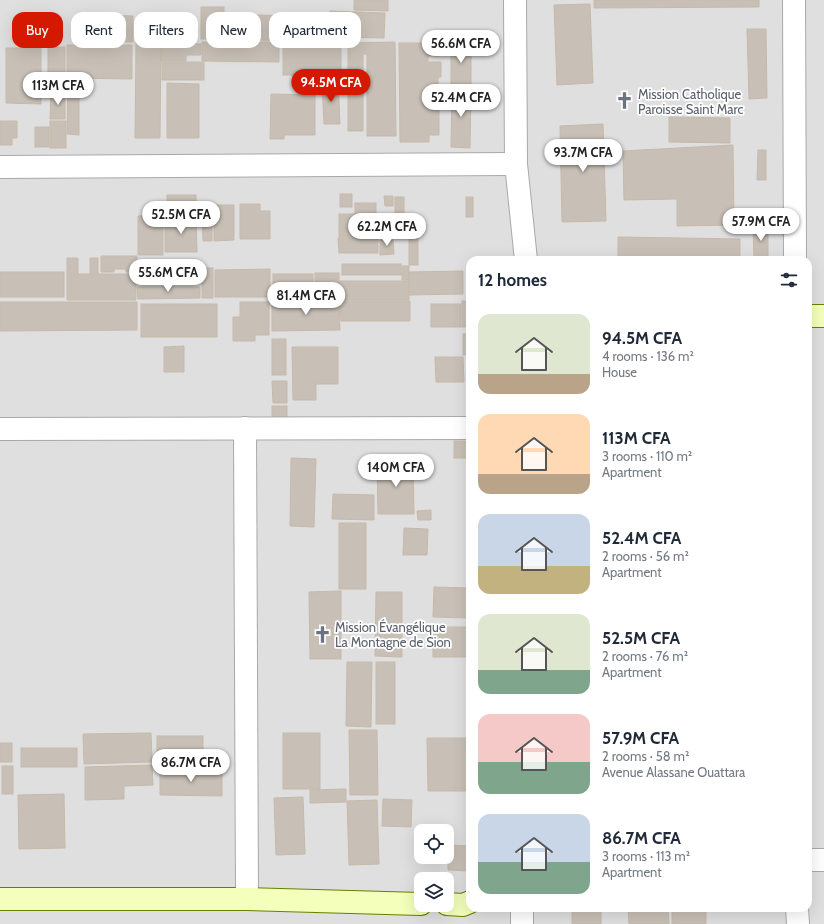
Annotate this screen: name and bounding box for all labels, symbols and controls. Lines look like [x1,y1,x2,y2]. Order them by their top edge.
chip: Buy [12,12,63,48]
chip: Rent [71,12,126,48]
chip: Filters [134,12,198,48]
chip: New [206,12,261,48]
chip: Apartment [269,12,361,48]
pin: 56.6M CFA [415,30,507,64]
text: 56.6M CFA [431,35,491,51]
pin: 94.5M CFA [285,69,377,103]
pin: 113M CFA [17,72,99,106]
text: 94.5M CFA [300,74,362,90]
text: 113M CFA [32,77,84,93]
pin: 52.4M CFA [415,84,507,118]
place label: Mission Catholique Paroisse Saint Marc [638,86,743,117]
text: 52.4M CFA [431,89,491,105]
church icon: Mission Catholique Paroisse Saint Marc [615,91,635,111]
pin: 93.7M CFA [537,139,629,173]
text: 93.7M CFA [553,144,613,160]
pin: 52.5M CFA [135,201,227,235]
text: 52.5M CFA [151,206,211,222]
pin: 57.9M CFA [715,208,807,242]
pin: 62.2M CFA [341,213,433,247]
text: 57.9M CFA [732,213,790,229]
text: 62.2M CFA [357,218,417,234]
pin: 55.6M CFA [122,259,214,293]
text: 55.6M CFA [138,264,198,280]
icon: filters [778,269,800,291]
text: 12 homes [478,270,547,290]
pin: 81.4M CFA [260,282,352,316]
text: 81.4M CFA [276,287,336,303]
text: 94.5M CFA [602,328,682,348]
icon: home [510,330,558,378]
text: 4 rooms · 136 m² [602,348,694,364]
text: House [602,364,637,380]
text: 113M CFA [602,428,671,448]
icon: home [510,430,558,478]
text: 3 rooms · 110 m² [602,448,692,464]
pin: 140M CFA [355,454,437,488]
text: 140M CFA [367,459,425,475]
text: Apartment [602,464,662,480]
text: 52.4M CFA [602,528,681,548]
icon: home [510,530,558,578]
text: 2 rooms · 56 m² [602,548,689,564]
text: Apartment [602,564,662,580]
place label: Mission Évangélique La Montagne de Sion [335,618,451,650]
church icon: Mission Évangélique La Montagne de Sion [312,624,332,644]
text: 52.5M CFA [602,628,680,648]
icon: home [510,630,558,678]
text: 2 rooms · 76 m² [602,648,688,664]
text: Apartment [602,664,662,680]
text: 57.9M CFA [602,728,679,748]
icon: home [510,730,558,778]
text: 2 rooms · 58 m² [602,748,689,764]
pin: 86.7M CFA [145,749,237,783]
text: 86.7M CFA [161,754,221,770]
text: Avenue Alassane Ouattara [602,764,745,780]
map controls [414,824,454,912]
button: locate [414,824,454,864]
text: 86.7M CFA [602,828,681,848]
icon: home [510,830,558,878]
text: 3 rooms · 113 m² [602,848,690,864]
text: Apartment [602,864,662,880]
button: layers [414,872,454,912]

